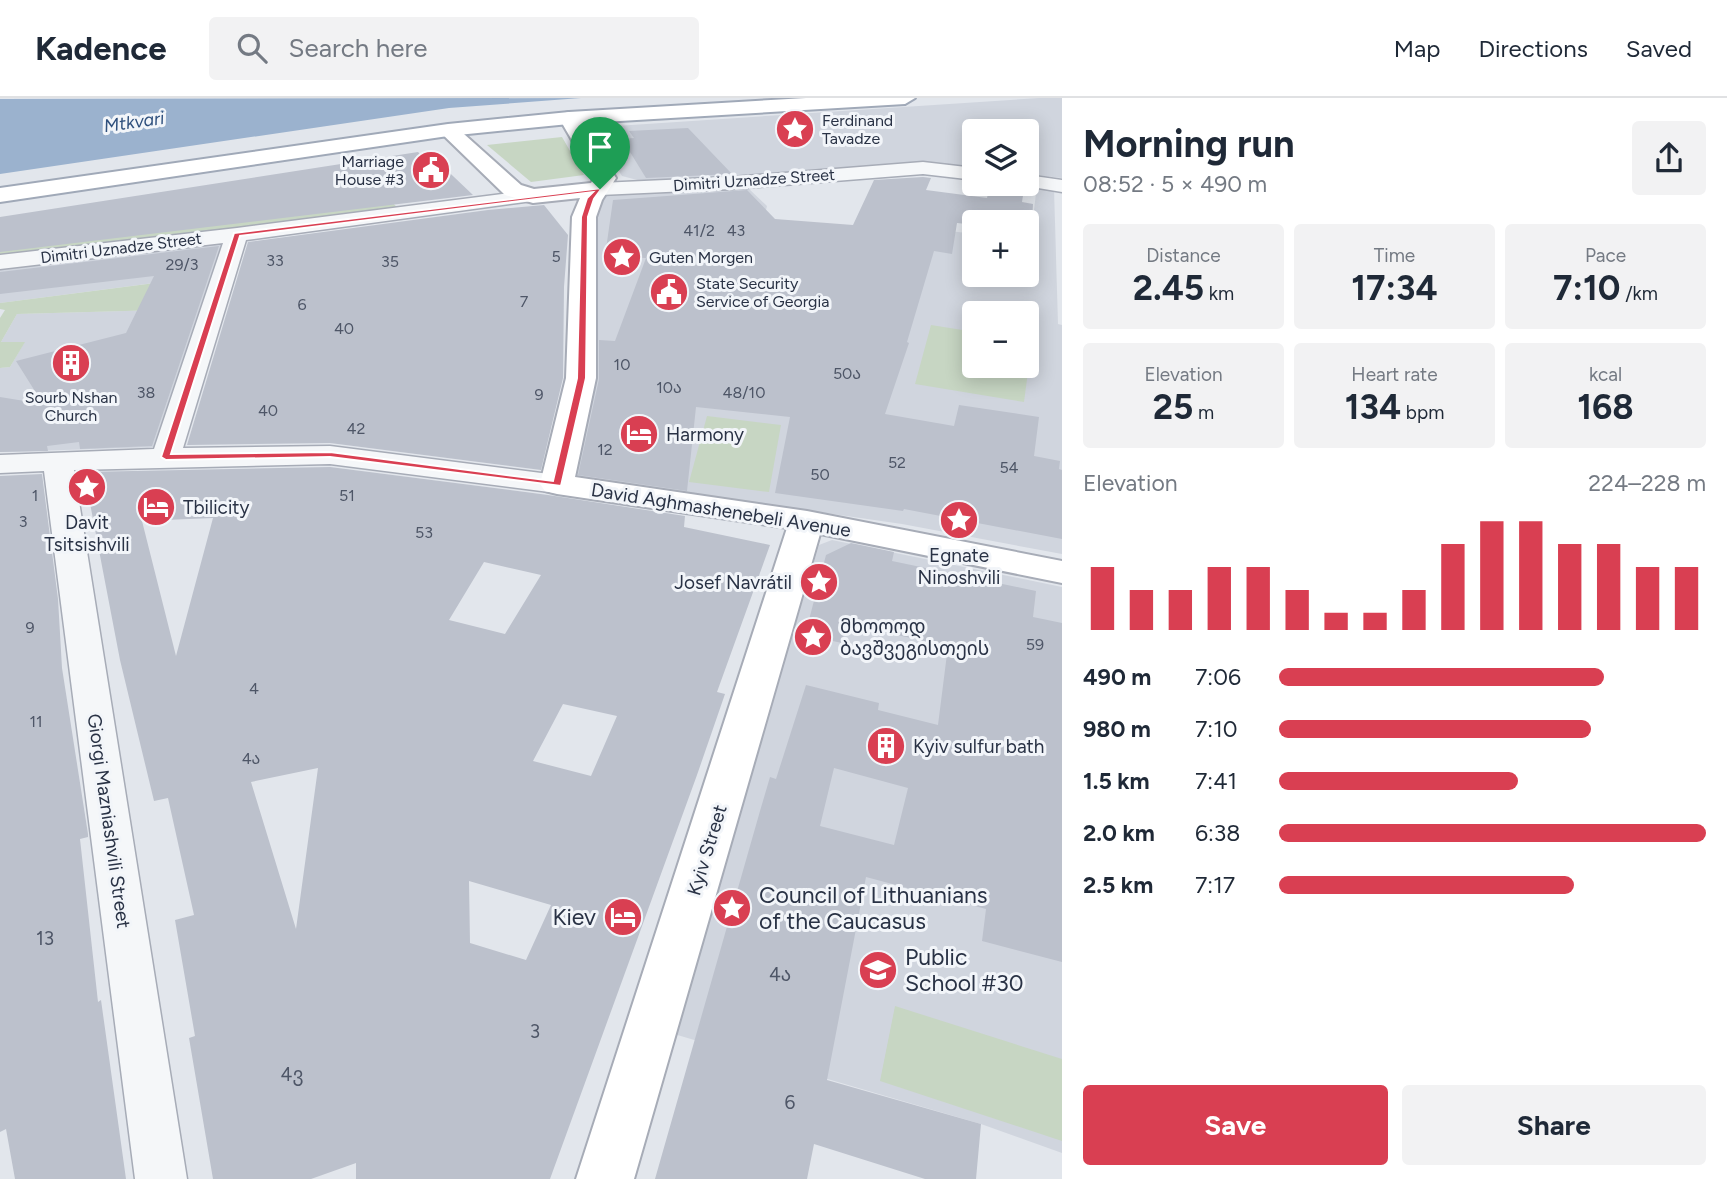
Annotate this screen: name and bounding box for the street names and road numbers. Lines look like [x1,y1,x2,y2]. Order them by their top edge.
street label: Dimitri Uznadze Street [672,165,836,195]
street label: Dimitri Uznadze Street [39,229,203,267]
street label: David Aghmashenebeli Avenue [589,478,853,542]
street label: Giorgi Mazniashvili Street [83,712,135,930]
street label: Kyiv Street [682,802,732,898]

